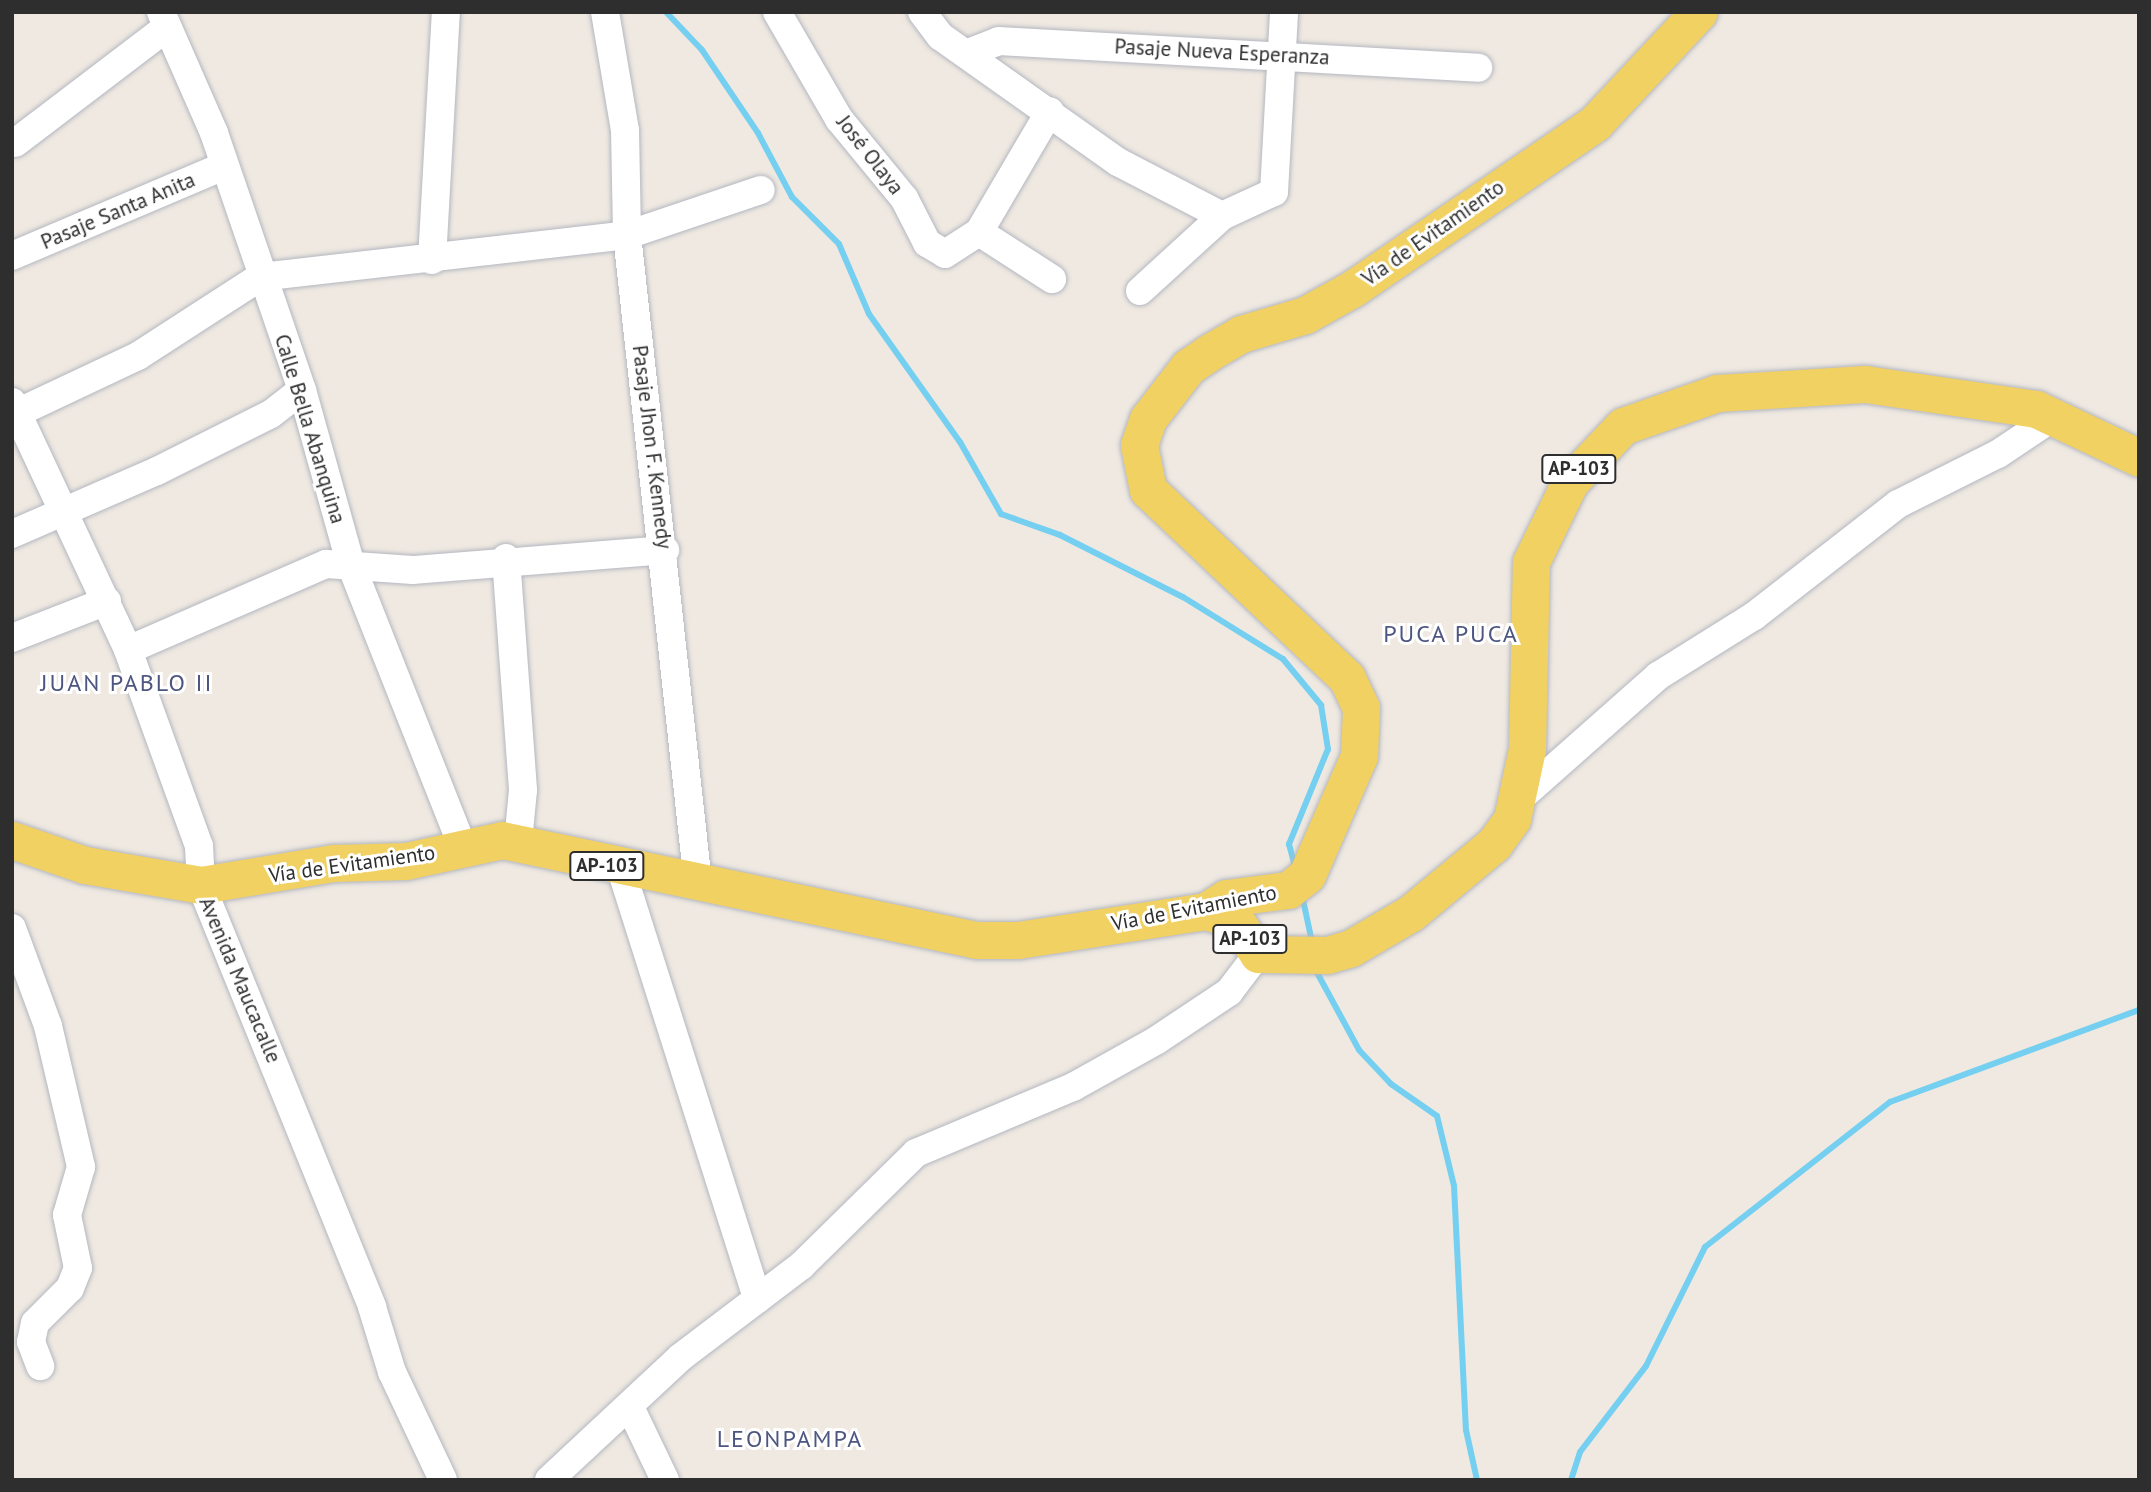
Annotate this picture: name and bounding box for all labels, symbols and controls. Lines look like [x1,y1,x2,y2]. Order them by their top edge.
street label: Pasaje Nueva Esperanza [1114,34,1330,70]
street label: José Olaya [831,110,909,200]
street label: Pasaje Santa Anita [37,167,199,255]
street label: Vía de Evitamiento [1357,175,1509,291]
street label: Calle Bella Abanquina [269,331,351,527]
street label: Pasaje Jhon F. Kennedy [627,343,677,551]
road number: AP-103 [1540,454,1618,484]
district label: PUCA PUCA [1384,620,1518,648]
district label: JUAN PABLO II [42,669,212,697]
street label: Vía de Evitamiento [267,840,437,888]
road number: AP-103 [568,850,646,881]
street label: Vía de Evitamiento [1109,880,1279,936]
street label: Avenida Maucacalle [194,893,286,1067]
road number: AP-103 [1212,923,1288,954]
district label: LEONPAMPA [718,1425,862,1453]

